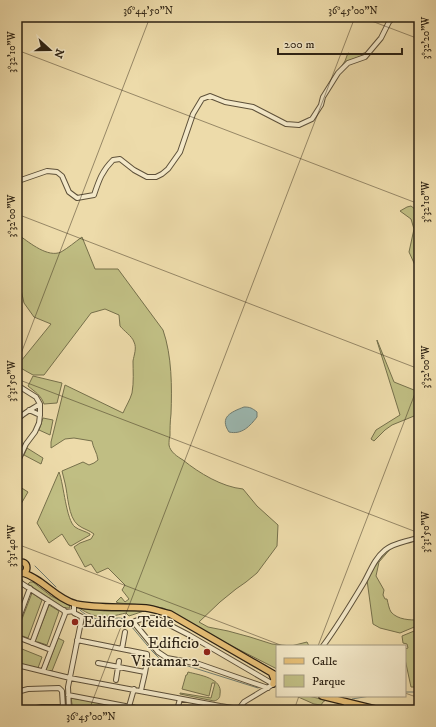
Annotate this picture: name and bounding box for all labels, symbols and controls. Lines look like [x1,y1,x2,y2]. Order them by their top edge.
text: 36°44'50"N [123,5,173,17]
text: 36°45'00"N [328,5,378,17]
text: 3°32'20"W [420,16,432,59]
north arrow [30,30,70,70]
scale bar [278,30,402,56]
text: 3°32'10"W [6,31,18,73]
text: 200 m [284,37,314,52]
text: N [50,47,67,60]
text: 3°32'10"W [420,181,432,223]
text: 3°32'00"W [6,194,18,238]
text: 3°32'00"W [420,345,432,389]
text: 3°31'50"W [6,359,18,402]
text: 3°31'50"W [420,510,432,553]
text: 3°31'40"W [6,524,18,567]
place label: Edificio Teide [83,612,174,632]
marker: Edificio Teide [70,617,80,627]
place label: Edificio Vistamar 2 [131,633,199,671]
legend [276,645,406,697]
marker: Edificio Vistamar 2 [202,647,212,657]
text: Calle [312,654,337,669]
text: Parque [312,674,345,689]
text: 36°45'00"N [66,711,116,723]

